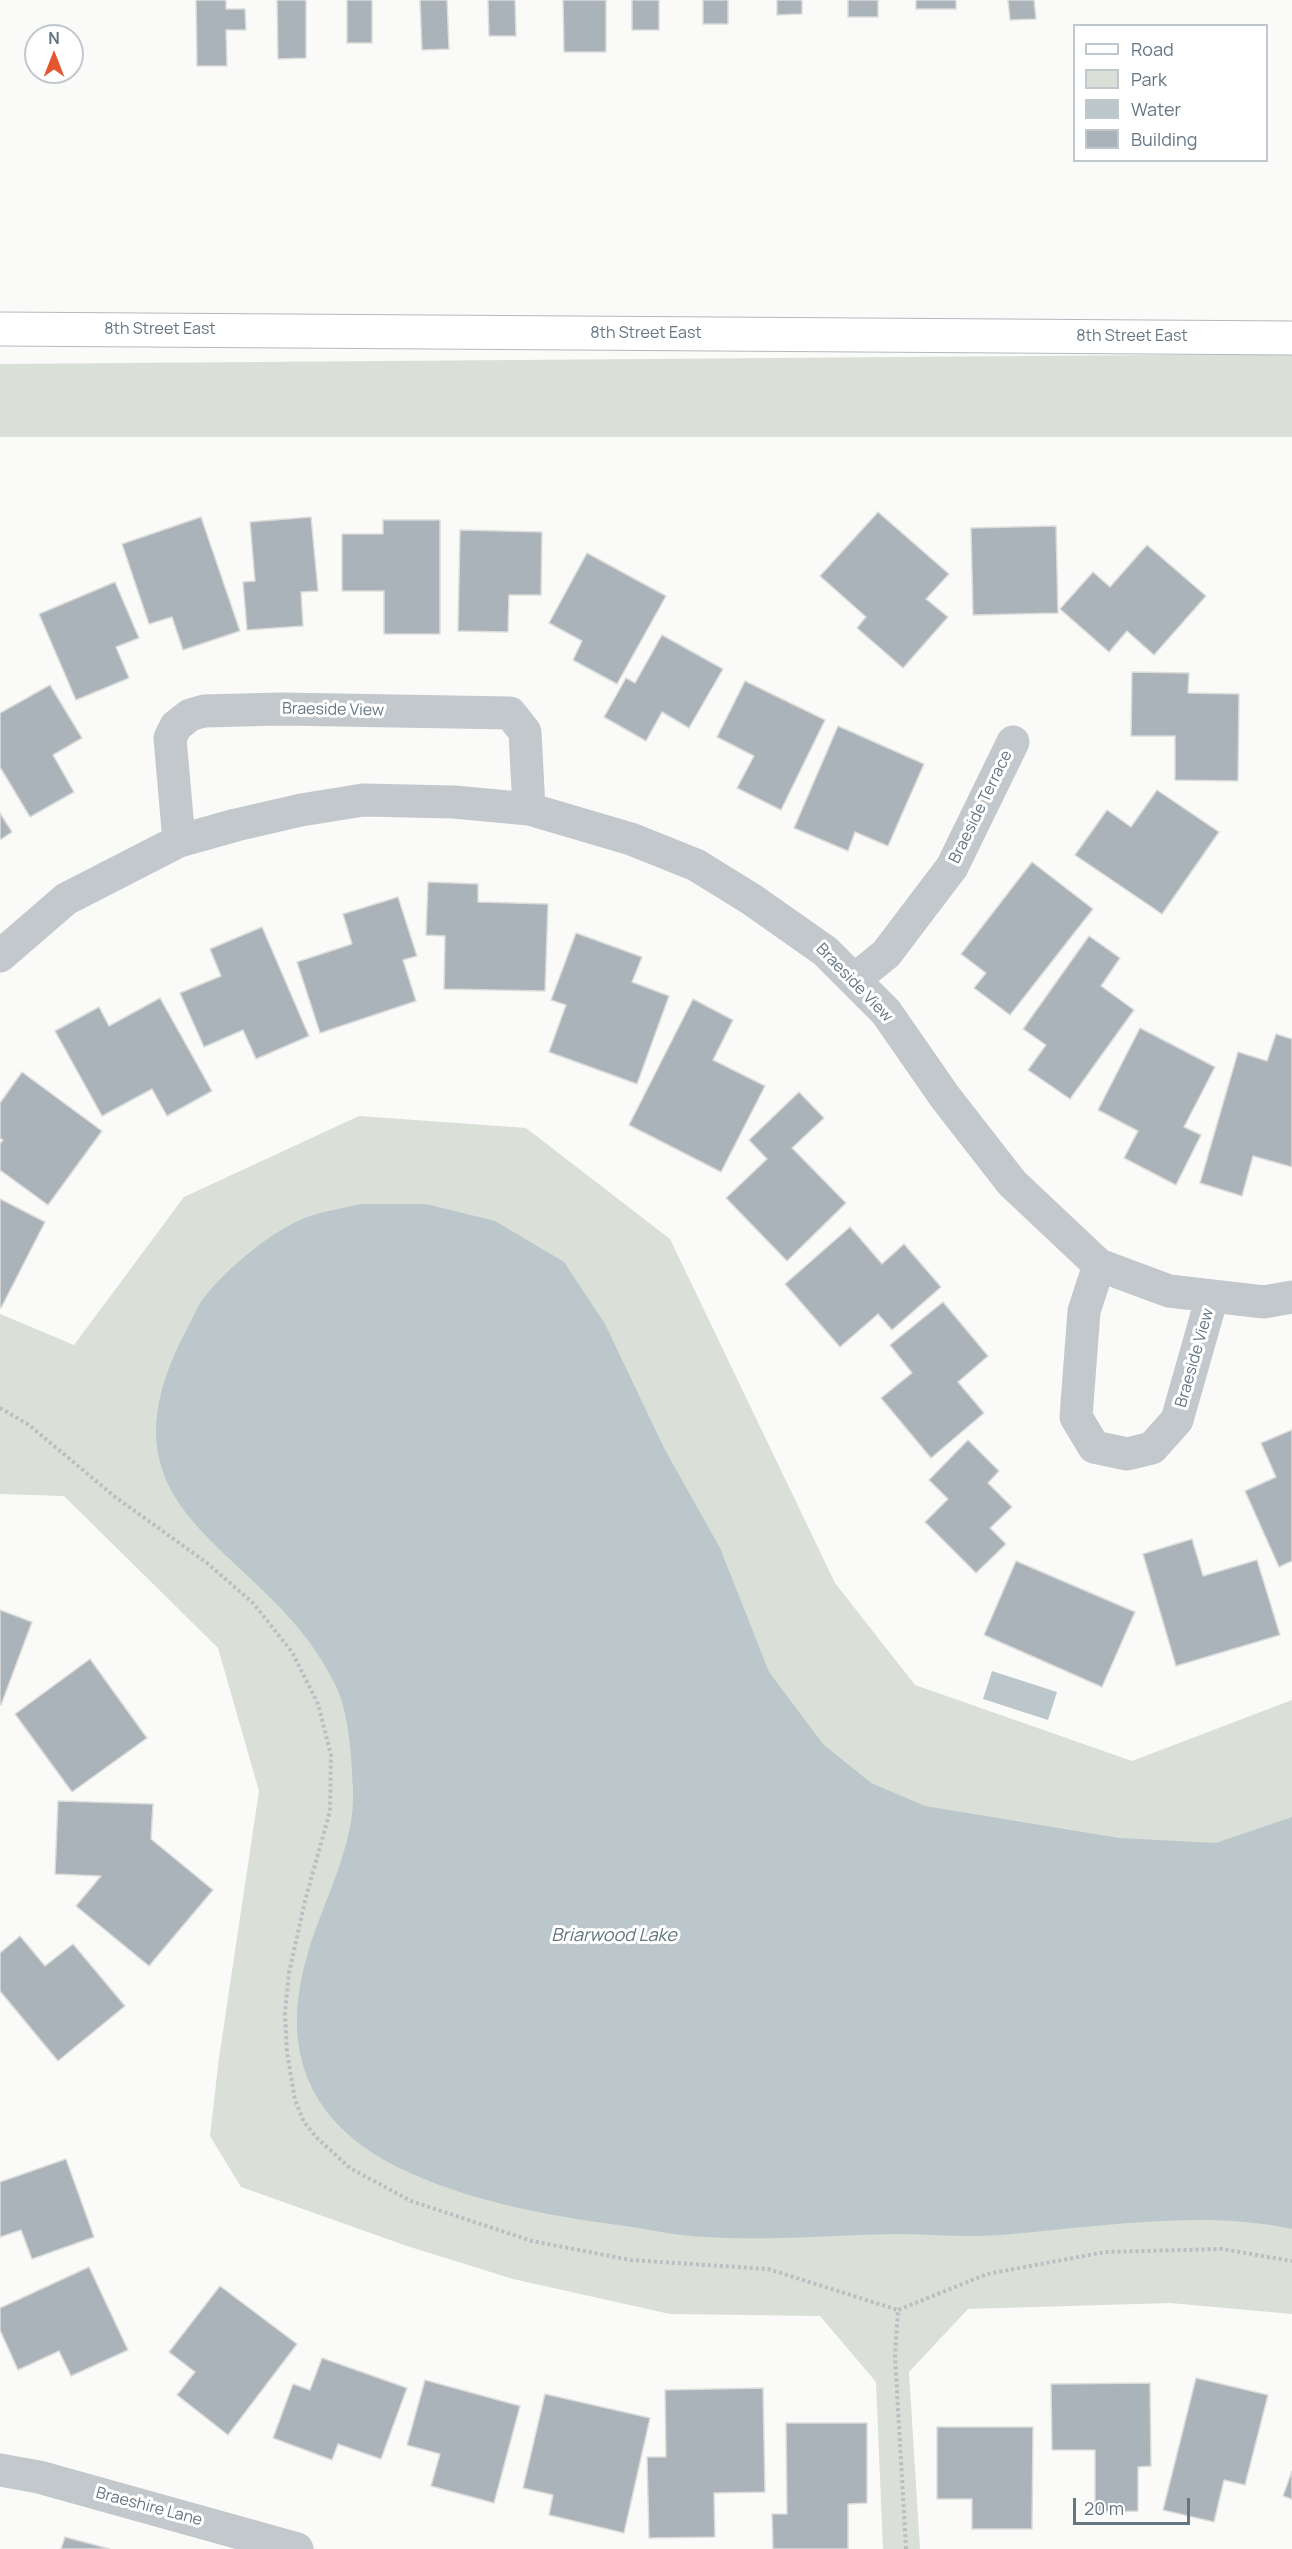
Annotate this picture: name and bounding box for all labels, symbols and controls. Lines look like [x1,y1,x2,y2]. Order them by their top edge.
north arrow [24,24,84,84]
legend [1073,24,1268,162]
text: N [48,27,60,49]
text: Road [1131,37,1174,61]
text: Park [1131,67,1167,91]
text: Water [1131,97,1181,121]
text: Building [1131,127,1197,151]
street label: 8th Street East [104,320,216,340]
street label: 8th Street East [590,324,702,344]
street label: 8th Street East [1076,327,1188,347]
street label: Braeside View [282,700,384,720]
street label: Braeside Terrace [945,747,1017,867]
street label: Braeside View [812,940,896,1026]
street label: Braeside View [1172,1306,1218,1410]
water label: Briarwood Lake [551,1925,677,1947]
street label: Braeshire Lane [94,2484,204,2530]
scale bar [1076,2486,1193,2524]
text: 20 m [1084,2496,1124,2520]

